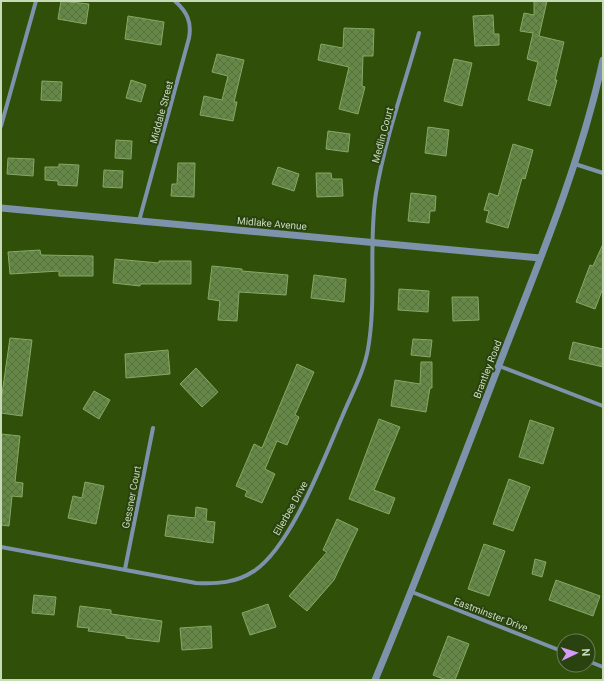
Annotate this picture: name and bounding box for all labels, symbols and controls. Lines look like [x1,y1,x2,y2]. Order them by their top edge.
street label: Middale Street [148,80,175,145]
street label: Medlin Court [370,106,395,164]
street label: Midlake Avenue [237,215,307,232]
street label: Brantley Road [471,339,504,400]
street label: Gessner Court [120,465,143,529]
street label: Ellerbee Drive [271,479,310,537]
street label: Eastminster Drive [452,595,529,634]
north arrow [556,633,596,673]
text: N [579,648,592,657]

